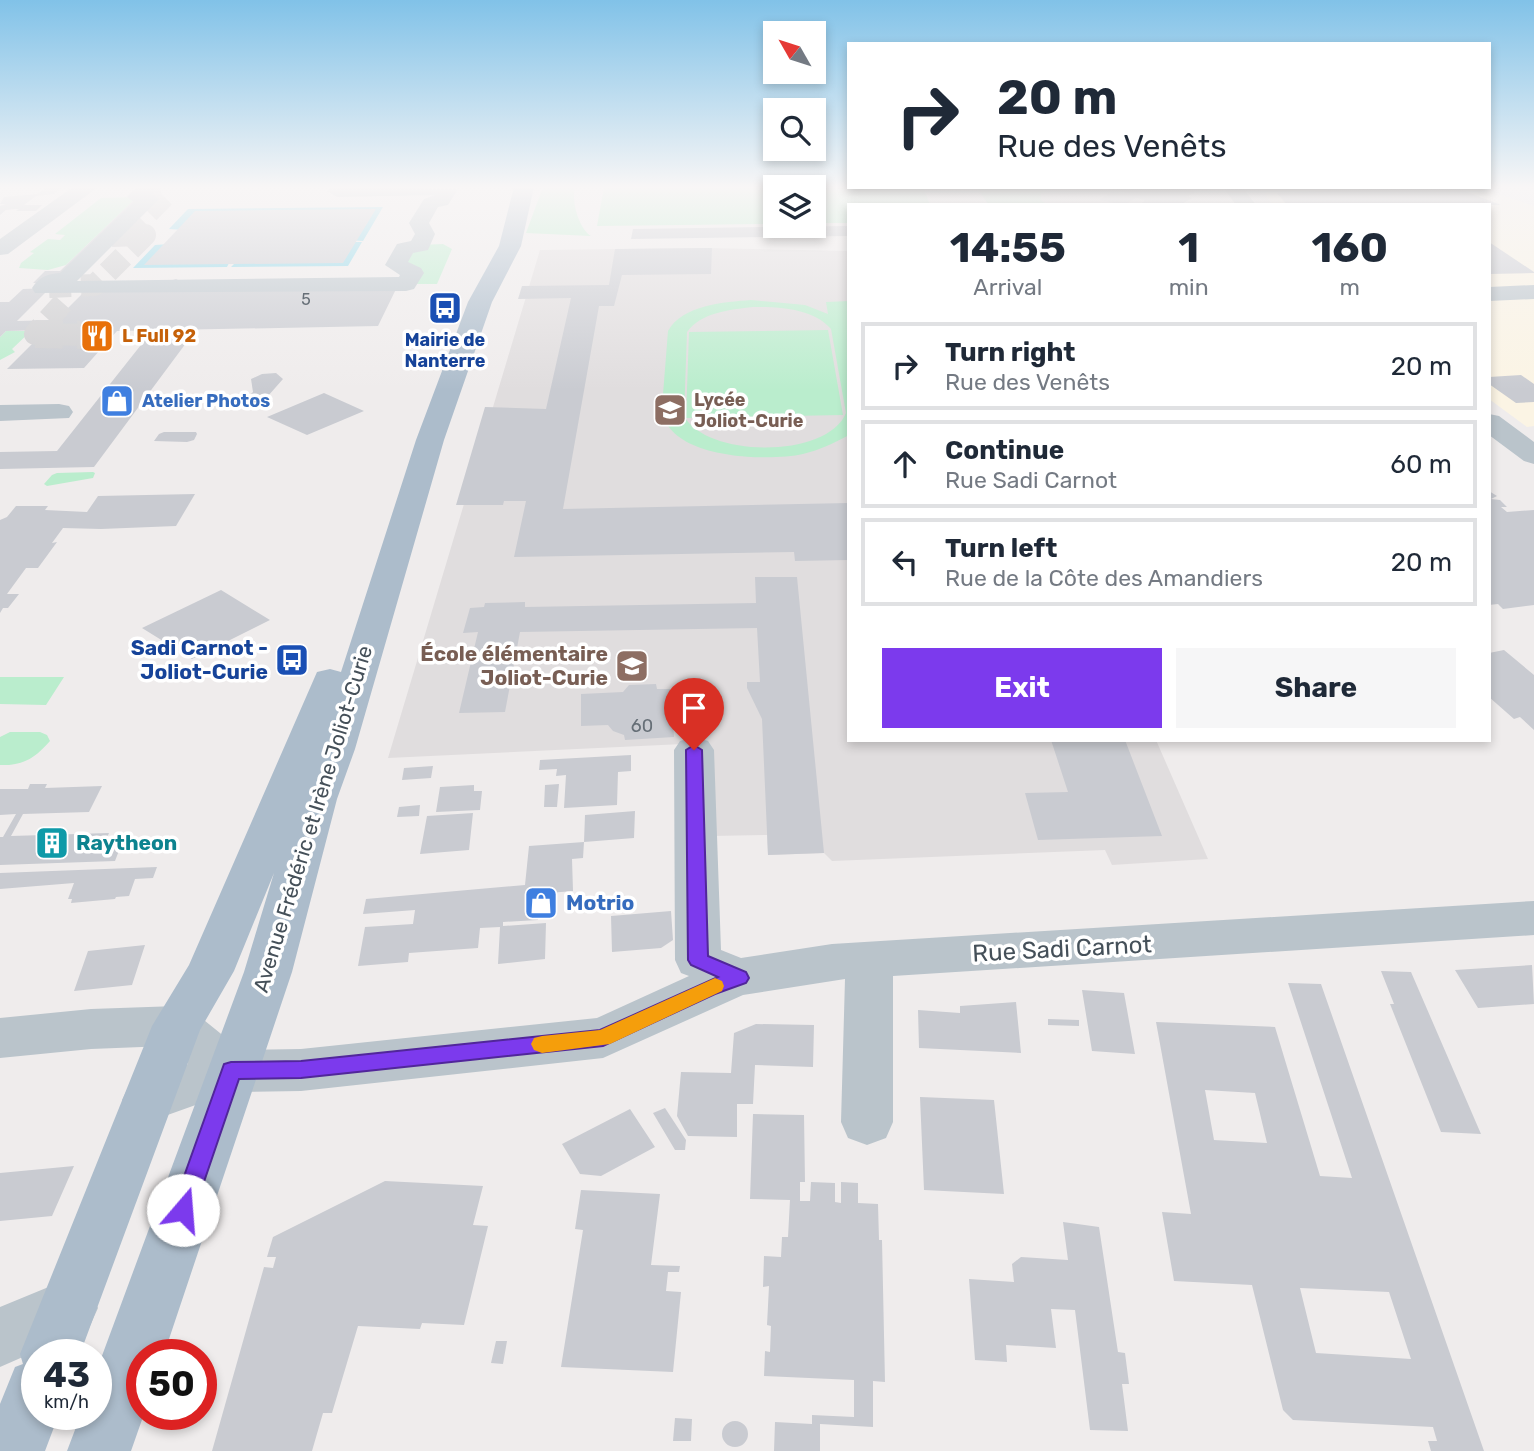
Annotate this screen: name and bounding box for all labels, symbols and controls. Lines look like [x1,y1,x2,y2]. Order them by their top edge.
north arrow [763,21,826,84]
map controls [763,21,826,238]
text: 20 m [997,68,1118,126]
icon: right [882,70,973,161]
button: search [763,98,826,161]
text: Rue des Venêts [997,127,1227,165]
button: layers [763,175,826,238]
text: 14:55 [950,223,1066,273]
text: 1 [1178,223,1199,273]
text: 160 [1311,223,1388,273]
text: Arrival [973,273,1042,301]
text: min [1169,273,1209,301]
text: m [1340,273,1360,301]
bus stop icon: Mairie de Nanterre [426,289,464,327]
house number: 5 [301,290,311,309]
restaurant icon: L Full 92 [78,317,116,355]
place label: L Full 92 [122,325,196,347]
place label: Mairie de Nanterre [404,329,486,372]
text: Turn right [945,337,1075,368]
icon: right [886,347,924,385]
text: 20 m [1391,351,1452,382]
text: Rue des Venêts [945,368,1110,396]
shop icon: Atelier Photos [98,382,136,420]
place label: Lycée Joliot-Curie [694,389,804,432]
place label: Atelier Photos [142,390,270,412]
school or university icon: Lycée Joliot-Curie [651,391,689,429]
text: Continue [945,435,1064,466]
icon: ahead [886,445,924,483]
text: 60 m [1390,449,1452,480]
text: Rue Sadi Carnot [945,466,1117,494]
text: Turn left [945,533,1057,564]
icon: left [886,543,924,581]
text: 20 m [1391,547,1452,578]
text: Rue de la Côte des Amandiers [945,564,1263,592]
place label: Sadi Carnot - Joliot-Curie [131,635,268,684]
bus stop icon: Sadi Carnot - Joliot-Curie [273,641,311,679]
place label: École élémentaire Joliot-Curie [420,641,608,690]
street label: Avenue Frédéric et Irène Joliot-Curie [248,642,377,995]
school or university icon: École élémentaire Joliot-Curie [613,647,651,685]
button: Exit [882,648,1162,728]
button: Share [1176,648,1456,728]
pin [664,678,724,750]
icon: arrive [675,689,713,727]
house number: 60 [631,715,653,737]
building icon: Raytheon [33,824,71,862]
place label: Raytheon [76,830,177,855]
shop icon: Motrio [522,884,560,922]
place label: Motrio [566,890,634,915]
street label: Rue Sadi Carnot [972,930,1152,968]
position arrow [146,1173,220,1247]
speed limit sign: 50 [126,1339,217,1430]
text: 43 [43,1354,90,1396]
text: km/h [44,1391,89,1413]

